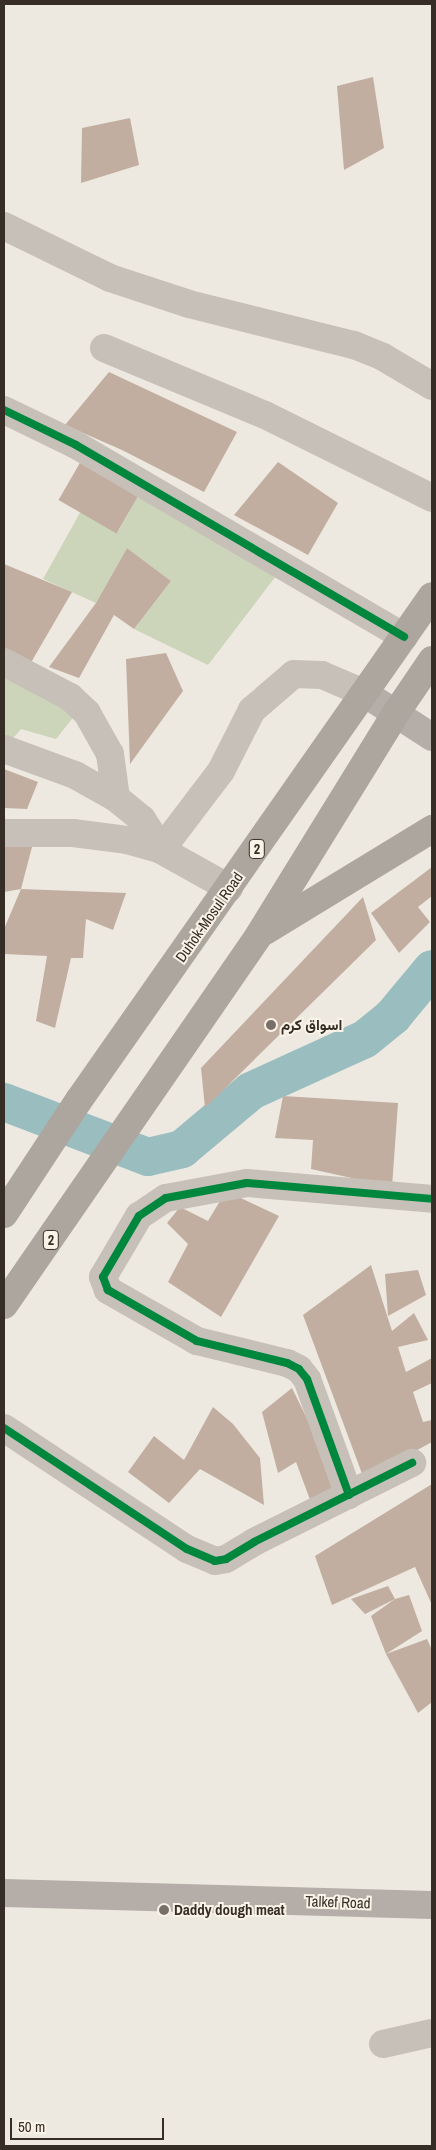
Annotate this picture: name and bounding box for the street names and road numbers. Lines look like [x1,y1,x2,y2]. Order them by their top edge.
road number: 2 [248,838,266,861]
street label: Duhok-Mosul Road [171,869,247,965]
road number: 2 [42,1228,60,1252]
street label: Talkef Road [305,1892,371,1912]

